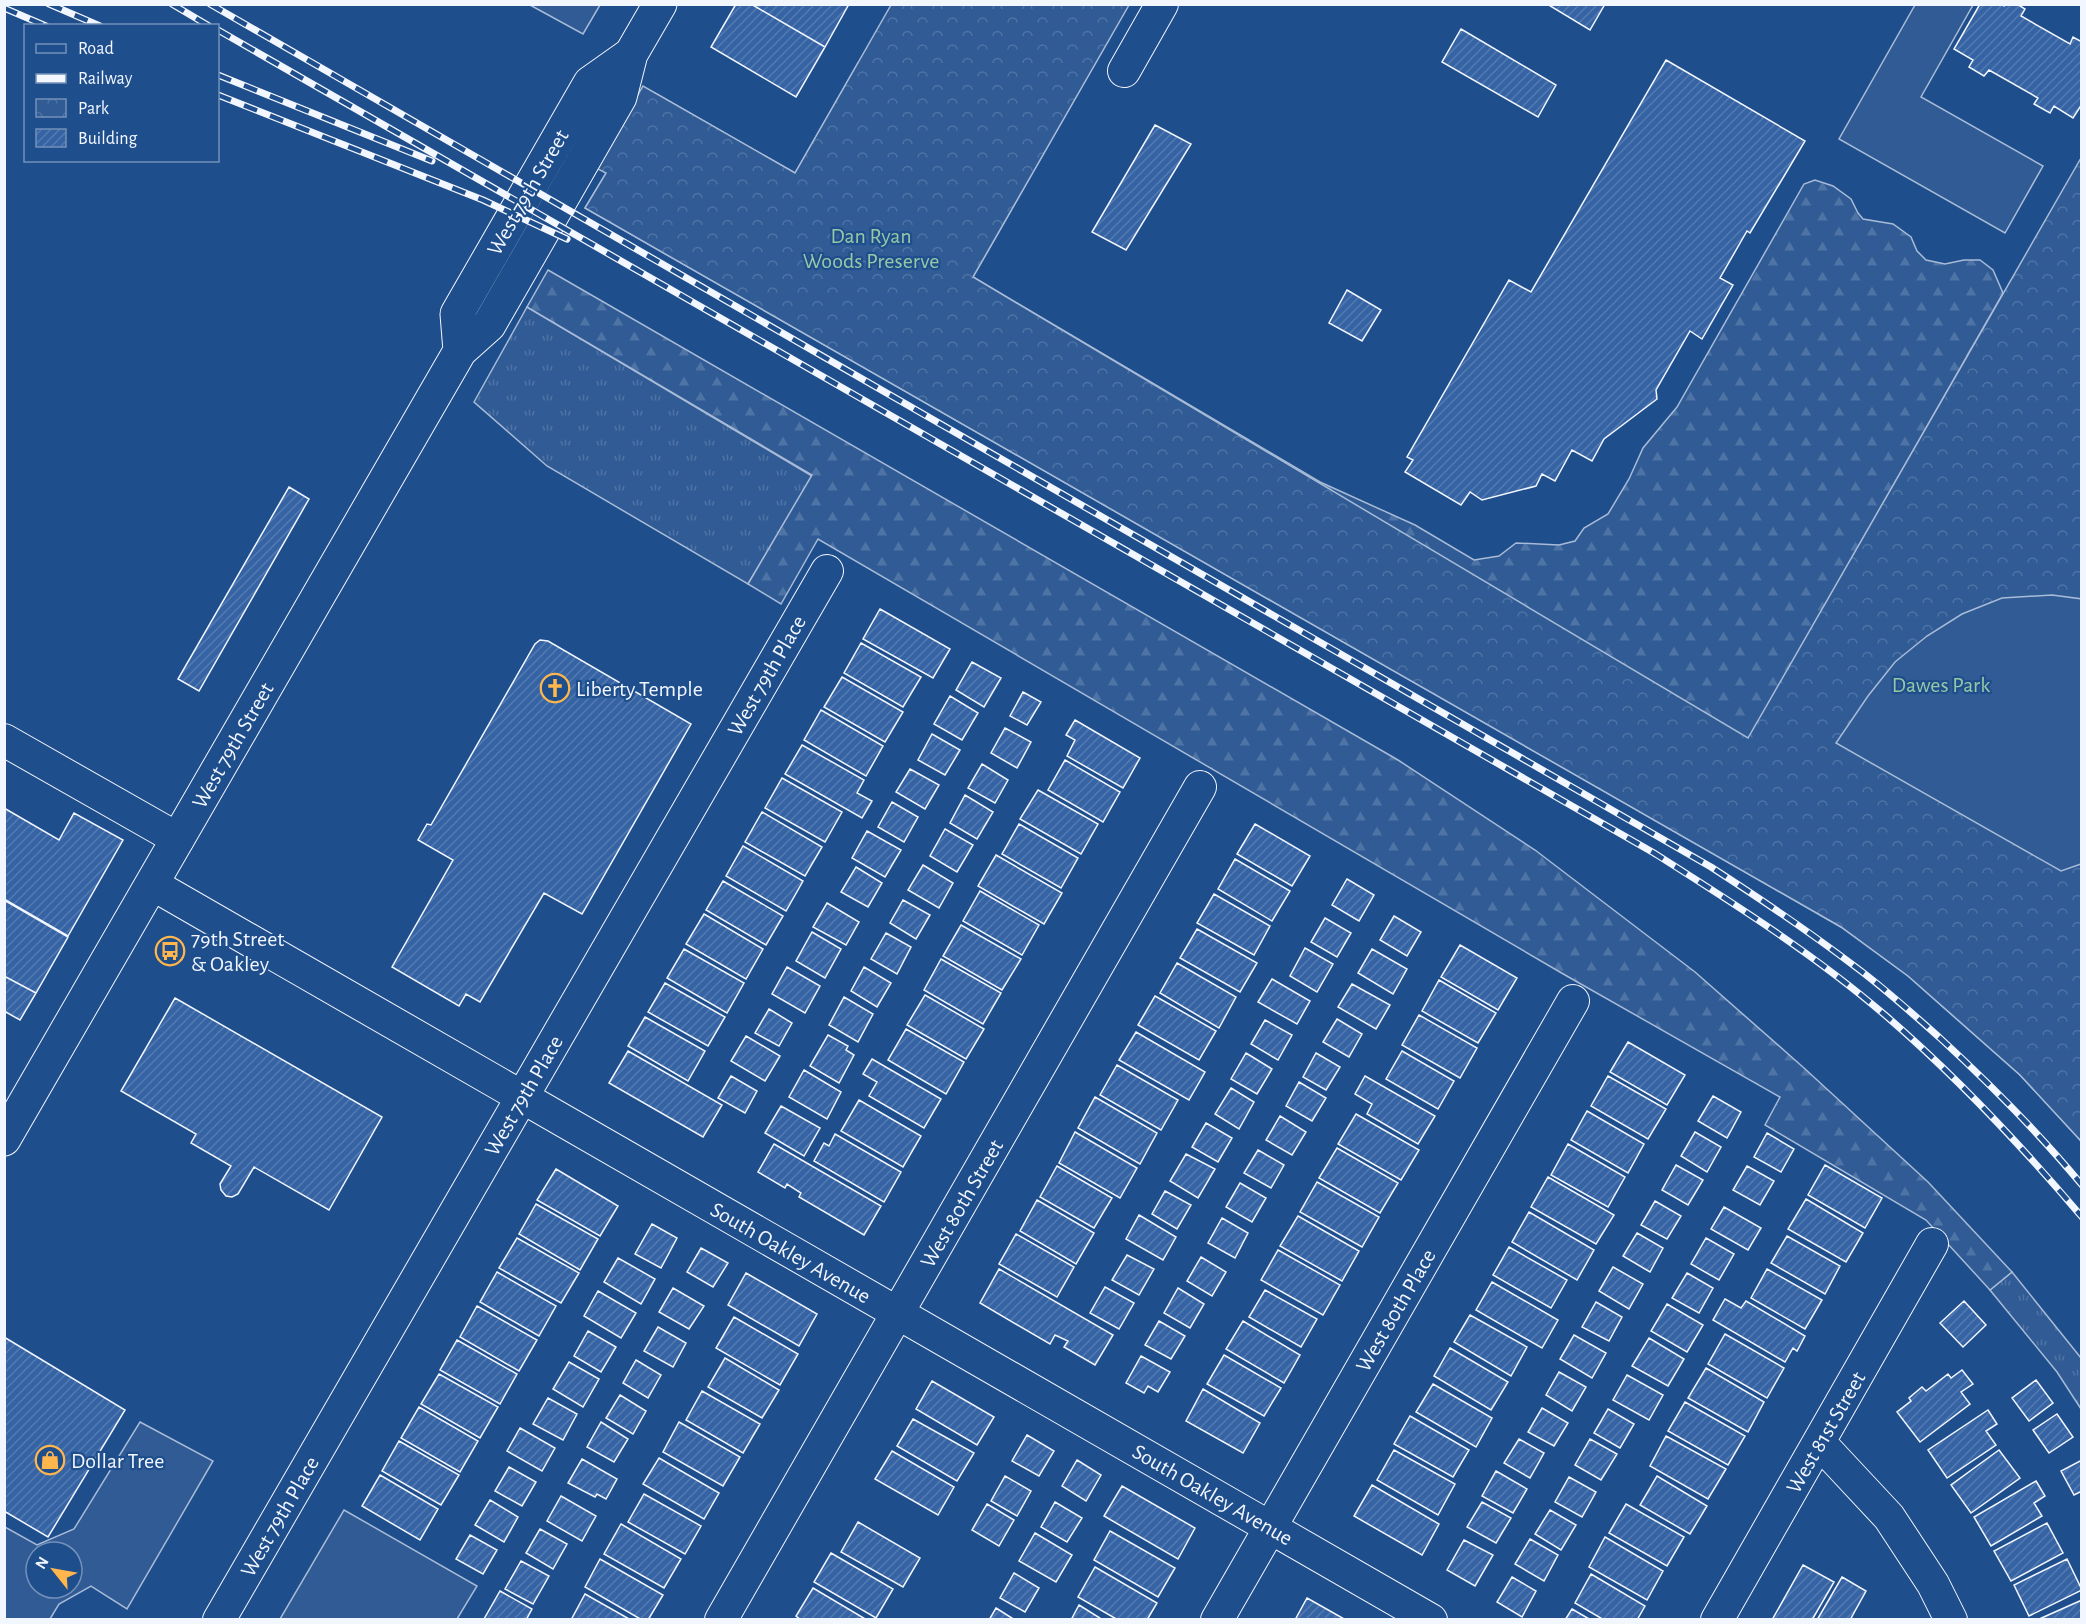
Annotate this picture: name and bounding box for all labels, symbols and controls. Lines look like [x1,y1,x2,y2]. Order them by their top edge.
legend [24,24,219,162]
text: Road [78,40,114,58]
text: Railway [78,70,133,88]
text: Park [78,100,110,118]
street label: West 79th Street [483,126,573,259]
text: Building [78,130,138,148]
park label: Dan Ryan Woods Preserve [803,225,939,272]
street label: West 79th Place [724,612,810,739]
church icon: Liberty Temple [539,672,571,704]
park label: Dawes Park [1892,674,1990,696]
place label: Liberty Temple [576,678,703,700]
street label: West 79th Street [188,679,278,812]
place label: 79th Street & Oakley [191,928,284,975]
bus stop icon: 79th Street & Oakley [154,935,186,967]
street label: West 79th Place [481,1032,567,1159]
street label: West 80th Street [916,1136,1007,1271]
street label: South Oakley Avenue [707,1198,874,1308]
street label: West 80th Place [1352,1246,1440,1375]
street label: West 81st Street [1782,1368,1869,1497]
street label: South Oakley Avenue [1129,1440,1296,1550]
shop icon: Dollar Tree [34,1444,66,1476]
place label: Dollar Tree [71,1450,164,1472]
street label: West 79th Place [237,1453,323,1580]
north arrow [24,1540,84,1600]
text: N [32,1554,52,1572]

